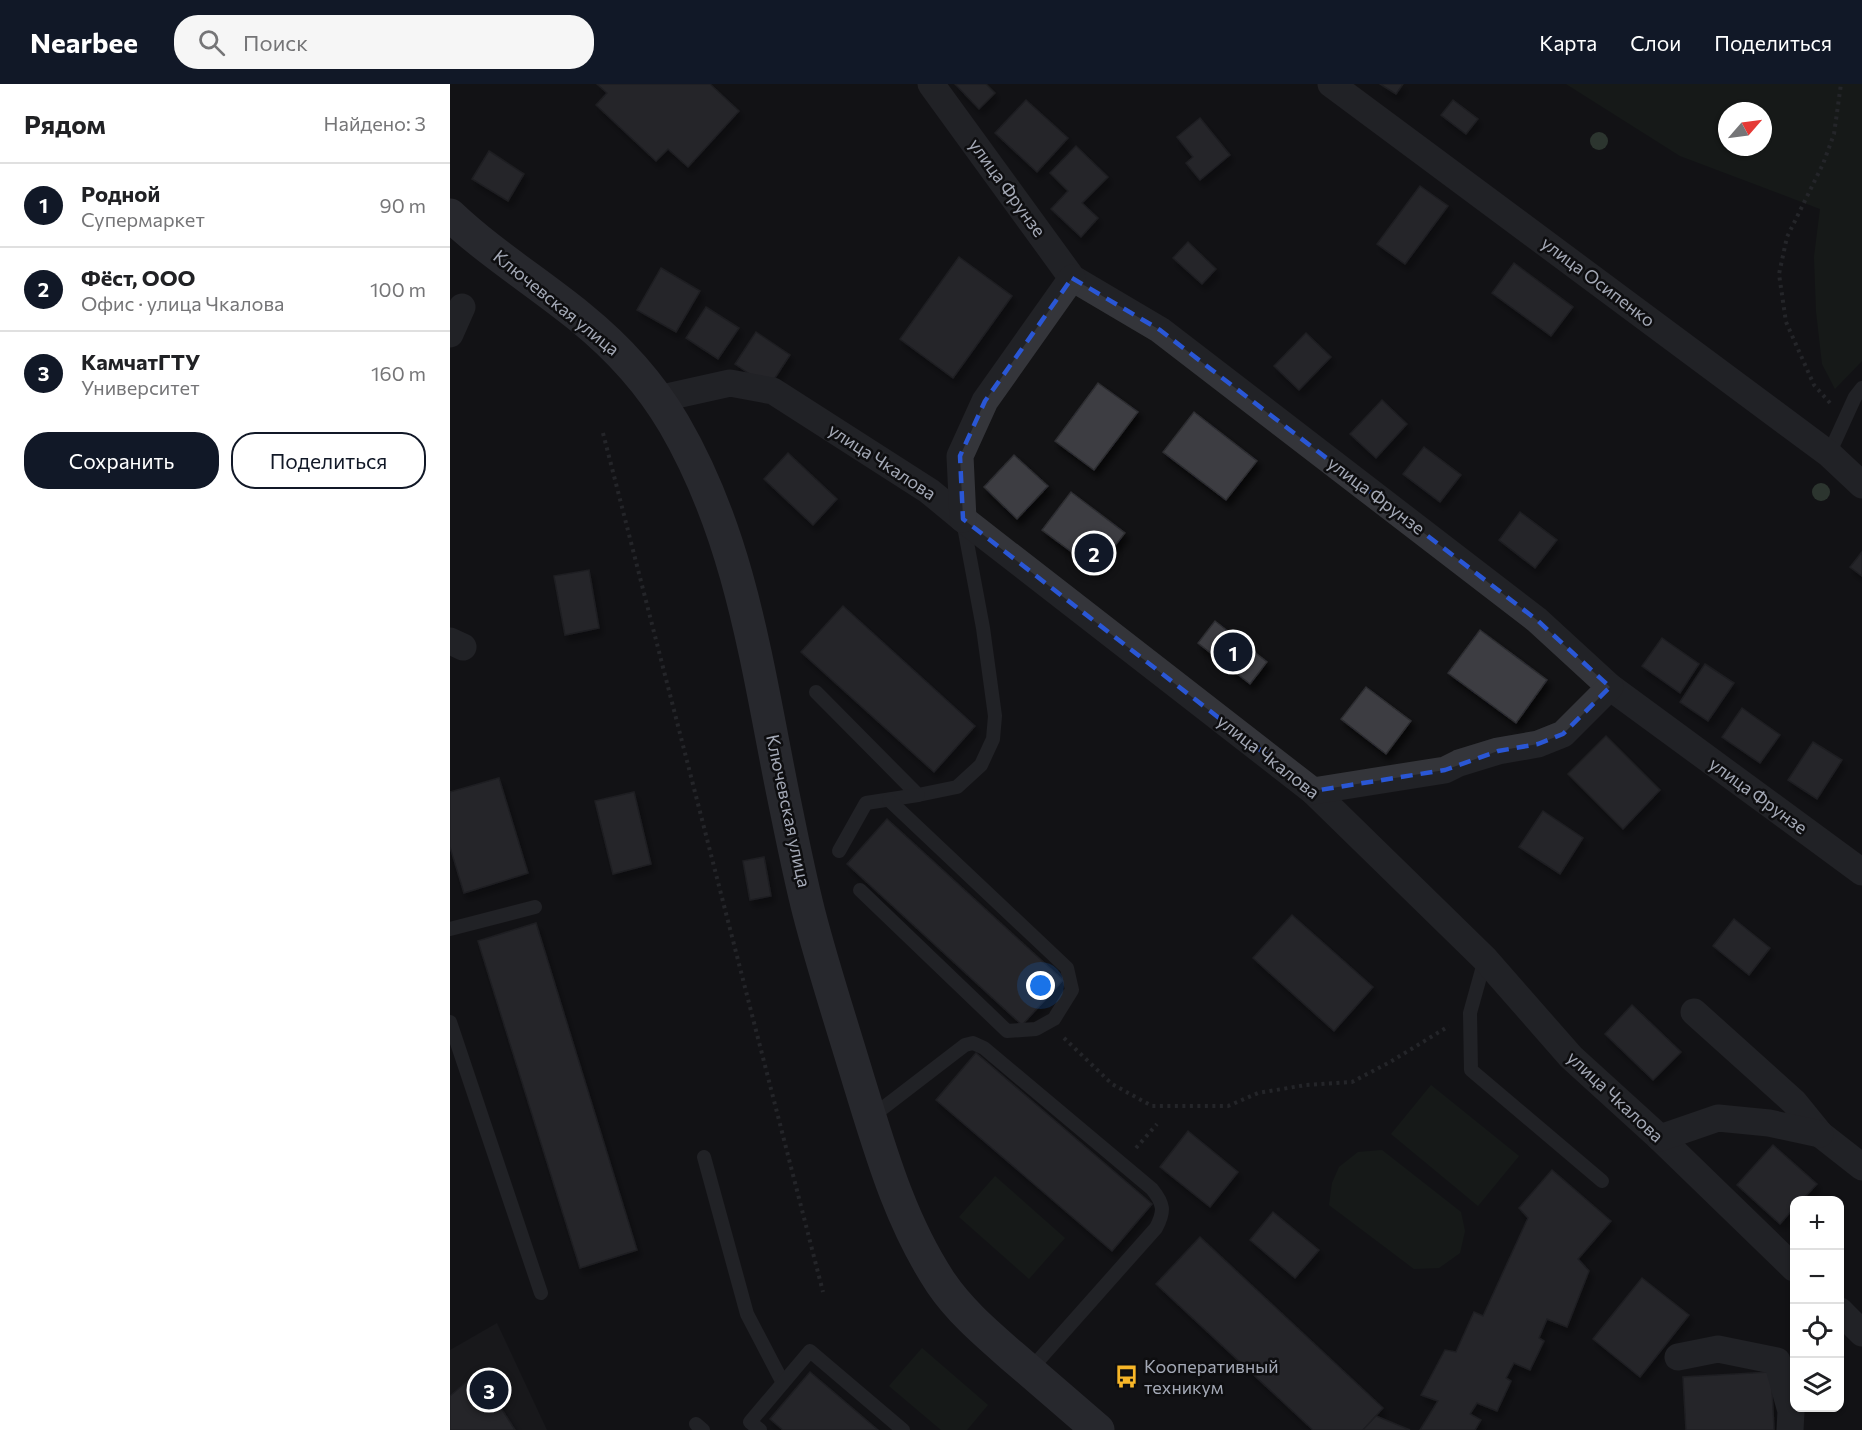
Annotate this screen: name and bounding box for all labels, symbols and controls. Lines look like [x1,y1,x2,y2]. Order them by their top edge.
search box [174,15,594,69]
text: Nearbee [30,25,138,59]
icon: search [195,26,228,59]
text: Поиск [243,29,308,56]
text: Карта [1539,30,1597,55]
text: Слои [1630,30,1681,55]
text: Поделиться [1714,30,1832,55]
north arrow [1718,102,1772,156]
text: Рядом [24,108,106,139]
text: Найдено: 3 [324,111,426,135]
street label: улица Фрунзе [965,134,1051,241]
text: Родной [81,180,160,207]
text: 1 [39,193,48,217]
text: 90 m [380,193,426,217]
text: Супермаркет [81,207,205,231]
street label: улица Осипенко [1537,231,1660,331]
street label: Ключевская улица [489,245,624,360]
text: Фёст, ООО [81,264,195,291]
text: 2 [38,277,49,301]
text: 100 m [370,277,426,301]
text: Офис · улица Чкалова [81,291,284,315]
text: КамчатГТУ [81,348,200,375]
text: 3 [38,361,49,385]
text: 160 m [371,361,426,385]
text: Университет [81,375,200,399]
street label: улица Чкалова [825,418,940,504]
button: Сохранить [24,432,219,489]
button: Поделиться [231,432,426,489]
street label: улица Фрунзе [1324,451,1430,539]
pin: 2 [1074,530,1114,576]
pin: 1 [1214,630,1252,674]
street label: улица Чкалова [1213,709,1324,803]
street label: Ключевская улица [762,732,816,889]
street label: улица Фрунзе [1705,752,1812,838]
your location [1026,971,1055,1000]
street label: улица Чкалова [1563,1046,1668,1147]
map controls [1790,1196,1844,1412]
button: + [1790,1196,1844,1250]
button: − [1790,1250,1844,1304]
button: locate [1790,1304,1844,1358]
place label: Кооперативный техникум [1144,1355,1279,1398]
button: layers [1790,1358,1844,1412]
bus stop icon: Кооперативный техникум [1113,1364,1139,1390]
pin: 3 [470,1368,508,1412]

